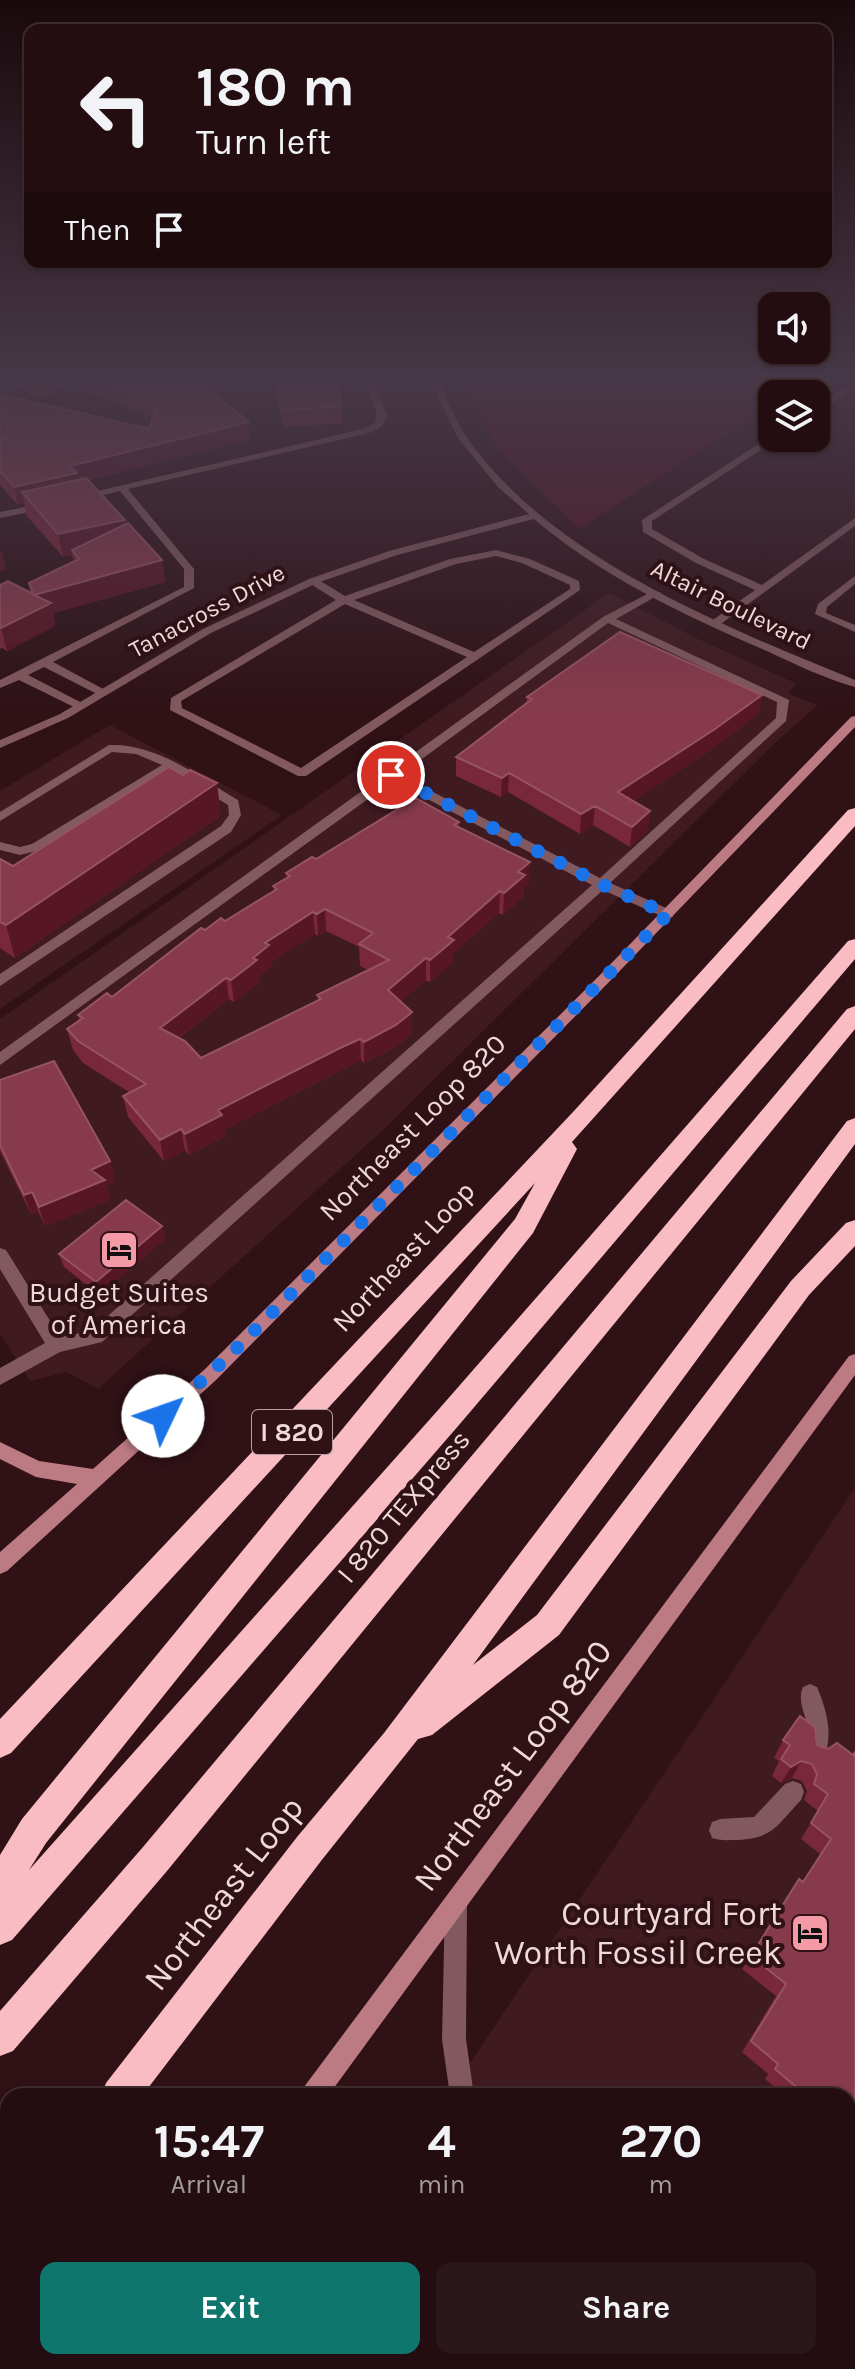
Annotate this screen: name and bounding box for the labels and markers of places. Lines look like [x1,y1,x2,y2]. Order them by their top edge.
pin [357,741,425,809]
hotel icon: Budget Suites of America [98,1229,140,1271]
place label: Budget Suites of America [29,1276,209,1341]
place label: Courtyard Fort Worth Fossil Creek [494,1894,782,1973]
hotel icon: Courtyard Fort Worth Fossil Creek [789,1912,831,1954]

